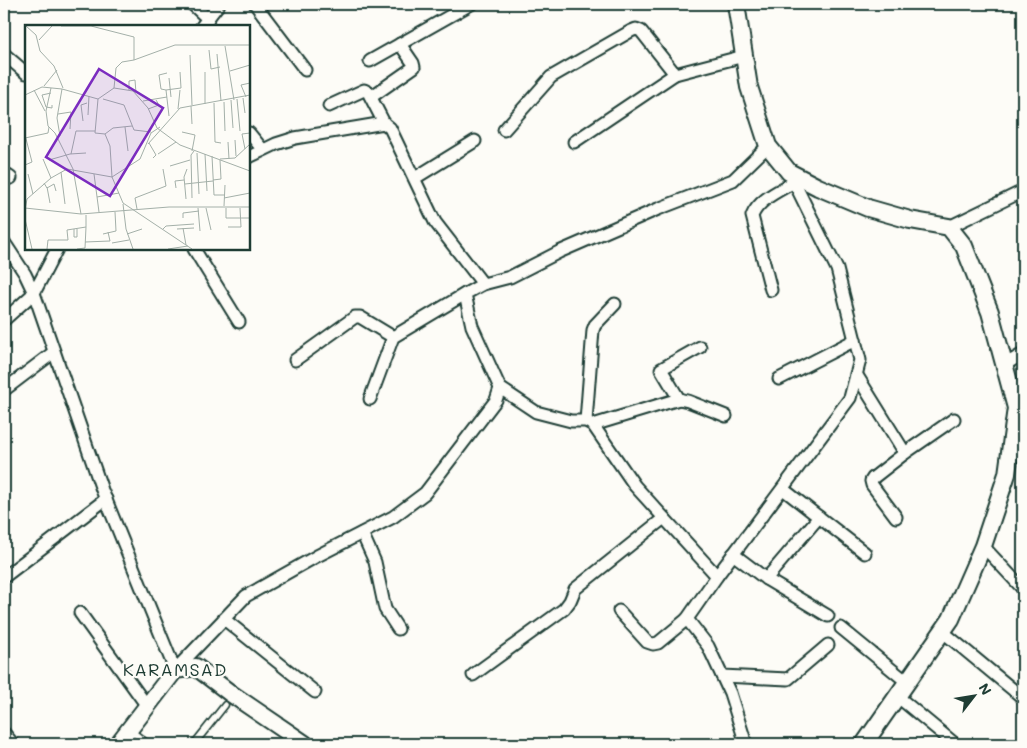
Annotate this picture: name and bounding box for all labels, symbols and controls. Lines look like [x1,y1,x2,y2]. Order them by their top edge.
inset map [25,25,250,250]
district label: KARAMSAD [123,657,227,681]
north arrow [950,670,1000,720]
text: N [975,680,996,699]

